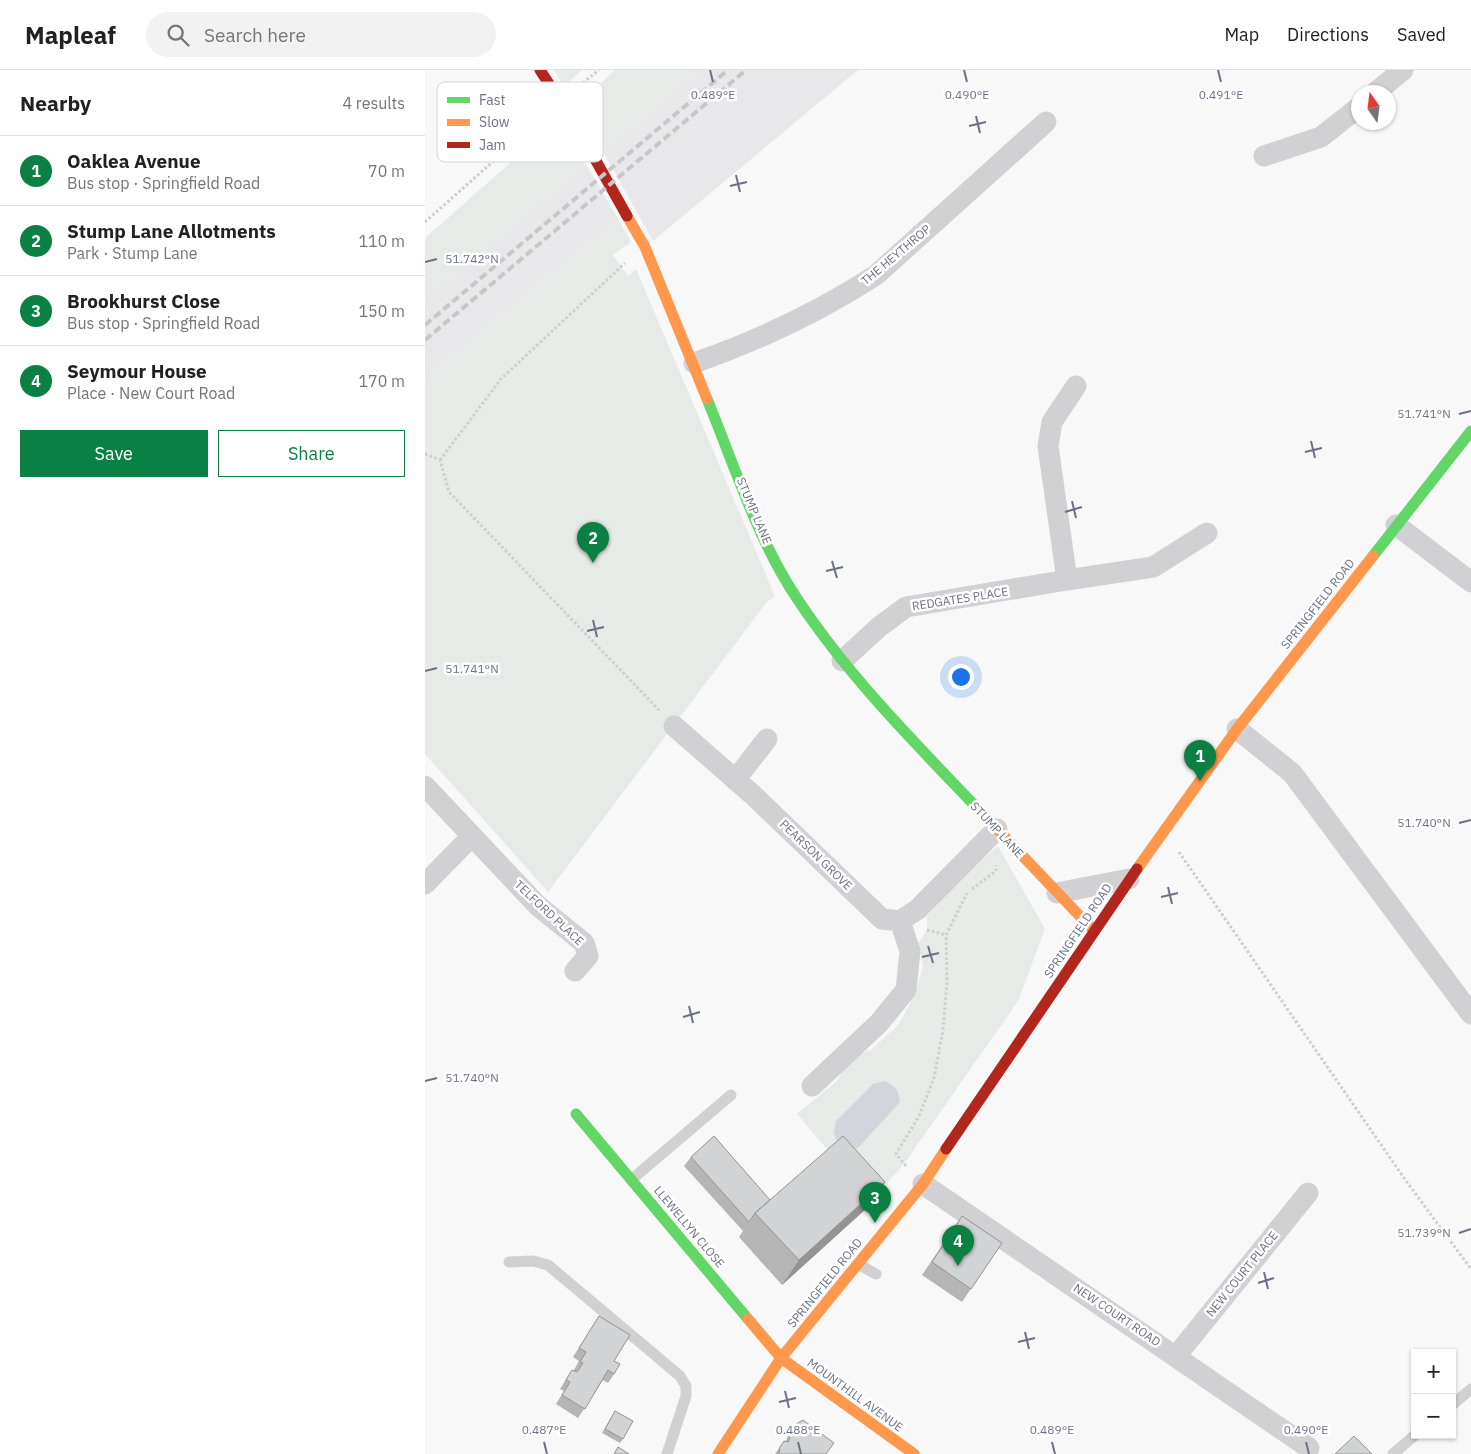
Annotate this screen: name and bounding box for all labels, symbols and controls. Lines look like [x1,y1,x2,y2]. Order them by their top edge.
search box [146,12,496,57]
text: Mapleaf [25,19,116,51]
icon: search [164,21,192,49]
text: Search here [204,23,306,47]
text: Map [1224,23,1259,46]
text: Directions [1287,23,1369,46]
text: Saved [1397,23,1446,46]
legend [437,82,603,162]
north arrow [1351,85,1396,130]
text: 0.489°E [691,87,735,102]
text: 0.490°E [945,87,989,102]
text: 0.491°E [1199,87,1243,102]
text: Nearby [20,89,91,117]
text: Fast [479,91,505,109]
text: 4 results [342,93,405,113]
text: Slow [479,113,510,131]
text: Jam [479,136,506,154]
text: Oaklea Avenue [67,149,201,173]
text: 1 [31,161,41,181]
text: 70 m [368,161,405,181]
text: Bus stop · Springfield Road [67,173,260,193]
text: Stump Lane Allotments [67,219,276,243]
street label: THE HEYTHROP [858,221,934,288]
text: 2 [31,231,41,251]
text: 110 m [358,231,405,251]
text: Park · Stump Lane [67,243,198,263]
text: 51.742°N [445,251,499,266]
text: Brookhurst Close [67,289,220,313]
text: 3 [31,301,41,321]
text: 150 m [358,301,405,321]
text: Bus stop · Springfield Road [67,313,260,333]
text: Seymour House [67,359,207,383]
text: 4 [31,371,41,391]
text: 170 m [358,371,405,391]
text: Place · New Court Road [67,383,235,403]
text: 51.741°N [1397,406,1451,421]
button: Save [20,430,208,477]
button: Share [218,430,405,477]
street label: STUMP LANE [734,475,775,546]
pin: 2 [577,522,609,563]
street label: SPRINGFIELD ROAD [1278,556,1358,652]
street label: REDGATES PLACE [911,584,1009,614]
text: 51.741°N [445,661,499,676]
your location [948,664,974,690]
pin: 1 [1184,740,1216,781]
street label: STUMP LANE [968,799,1027,861]
text: 51.740°N [1397,815,1451,830]
street label: PEARSON GROVE [777,816,856,893]
street label: TELFORD PLACE [512,877,587,948]
street label: SPRINGFIELD ROAD [1040,881,1115,981]
text: 51.740°N [445,1070,499,1085]
pin: 3 [859,1182,891,1223]
street label: LLEWELLYN CLOSE [651,1183,728,1271]
pin: 4 [942,1225,974,1266]
text: 51.739°N [1397,1225,1451,1240]
street label: NEW COURT PLACE [1203,1228,1281,1319]
street label: SPRINGFIELD ROAD [784,1235,865,1330]
street label: NEW COURT ROAD [1071,1280,1164,1349]
map controls [1411,1349,1456,1439]
button: + [1411,1349,1456,1394]
street label: MOUNTHILL AVENUE [804,1355,906,1434]
button: − [1411,1394,1456,1439]
text: 0.487°E [522,1422,566,1437]
text: 0.488°E [776,1422,820,1437]
text: 0.489°E [1030,1422,1074,1437]
text: 0.490°E [1284,1422,1328,1437]

